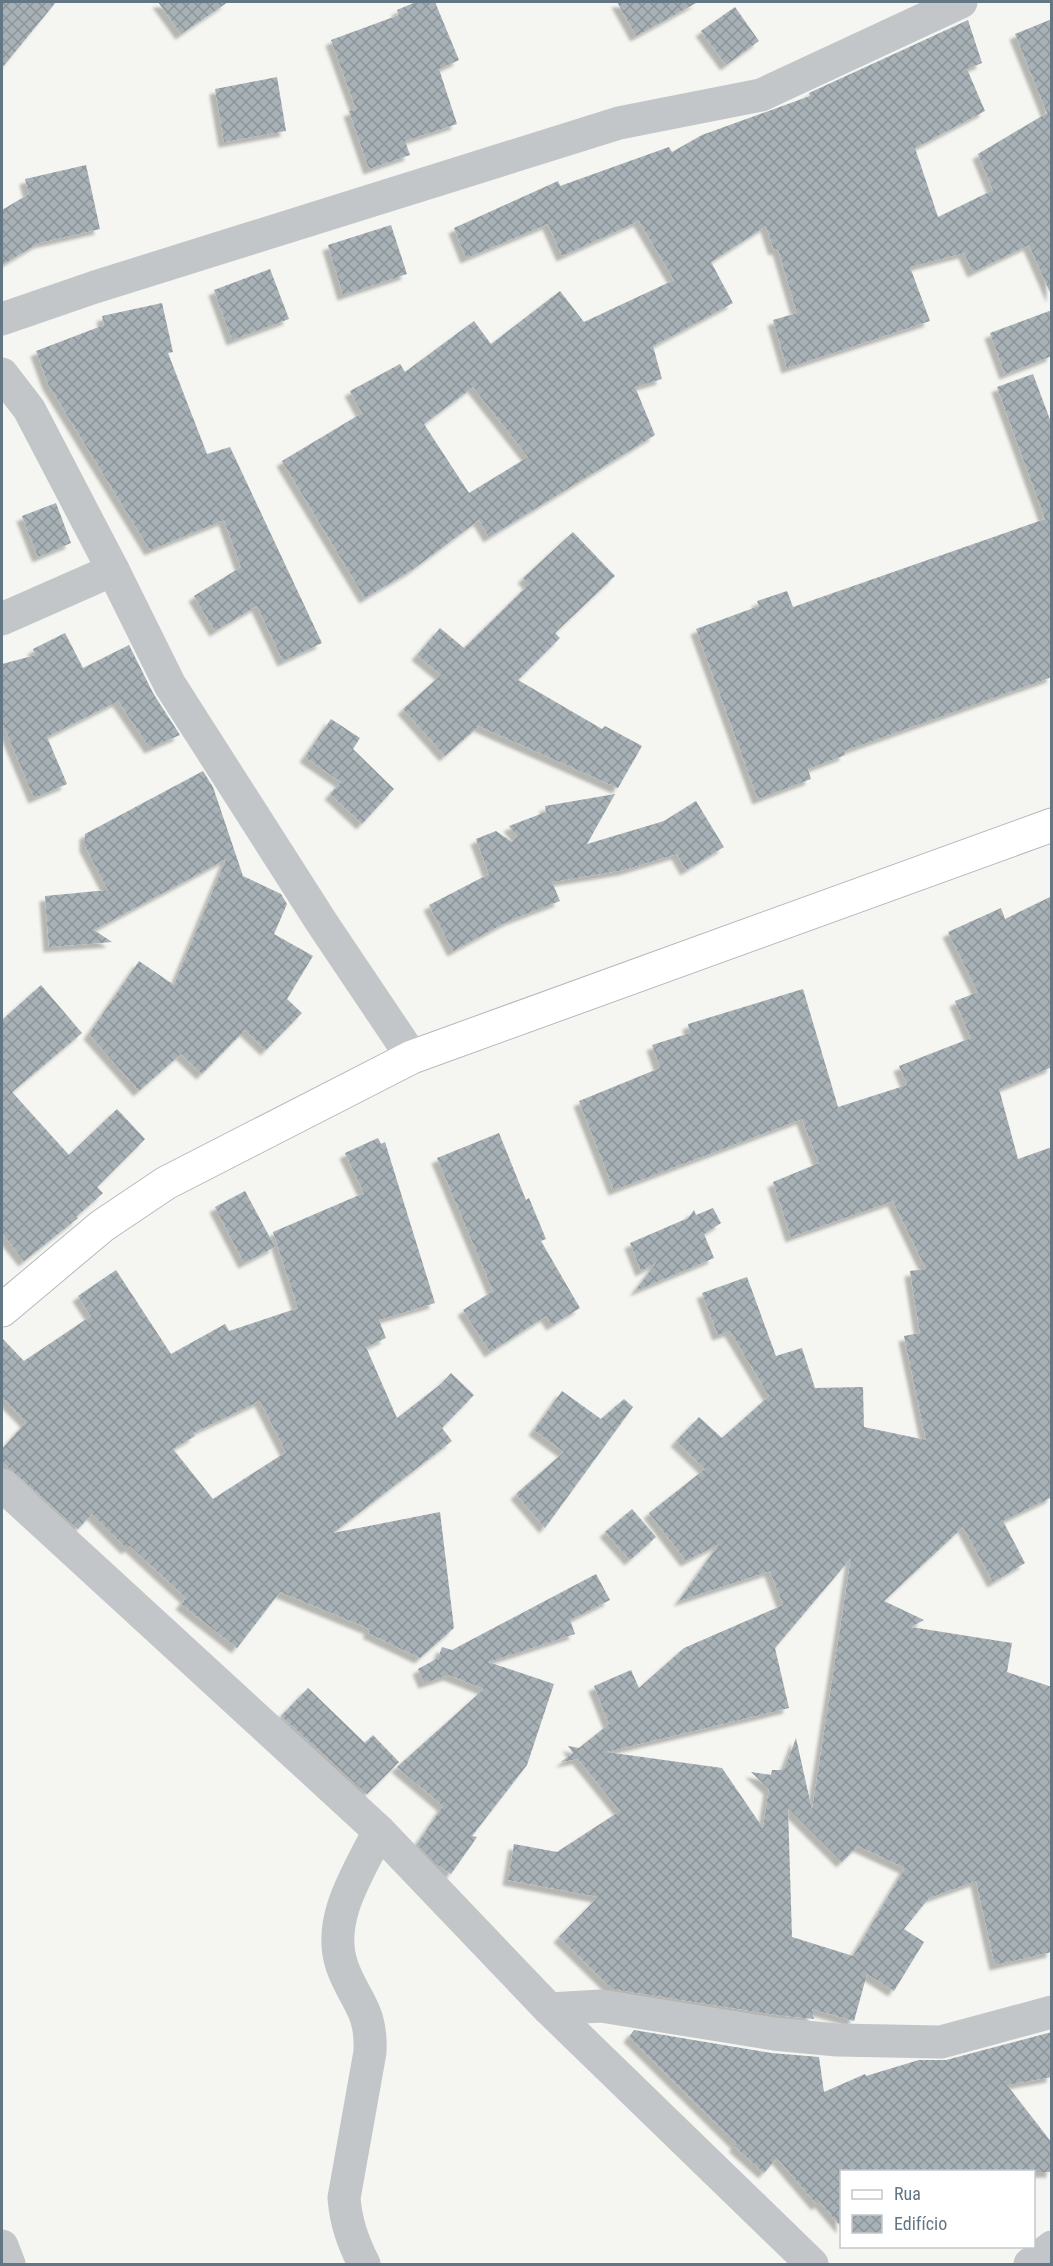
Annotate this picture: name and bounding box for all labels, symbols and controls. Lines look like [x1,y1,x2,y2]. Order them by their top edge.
legend [840,2170,1035,2248]
text: Rua [894,2183,921,2204]
text: Edifício [894,2213,947,2234]

